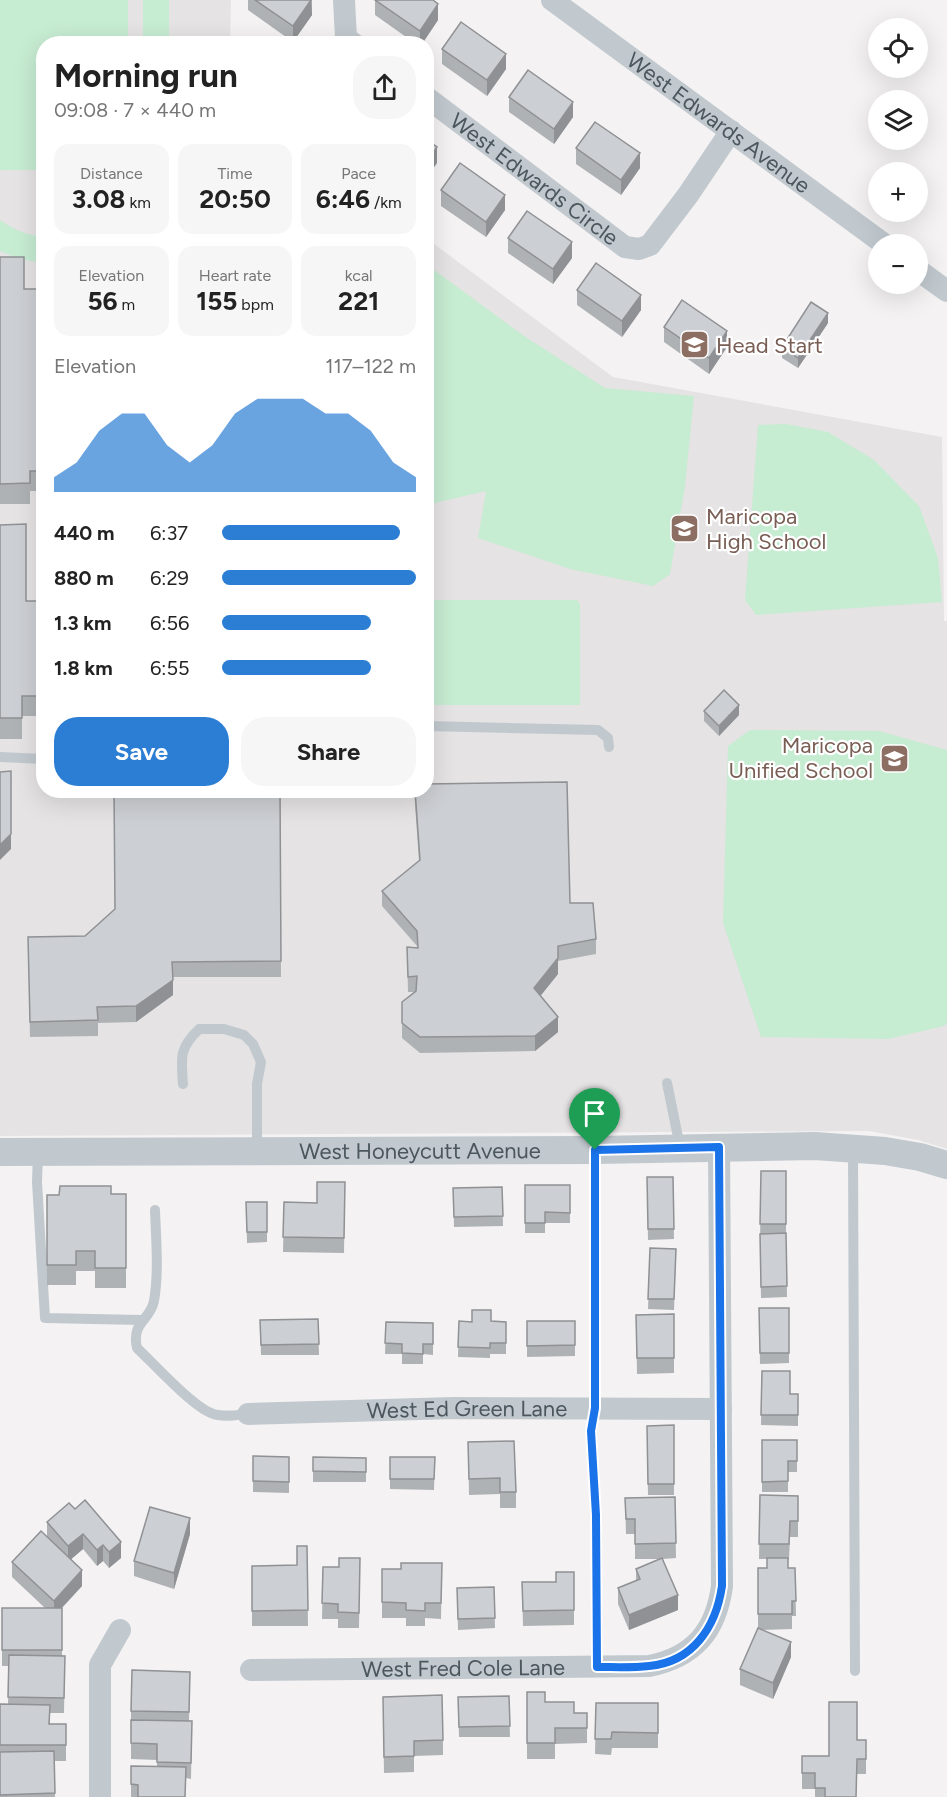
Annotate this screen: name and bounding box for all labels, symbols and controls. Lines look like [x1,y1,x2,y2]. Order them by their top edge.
map controls [868,18,928,294]
button: locate [868,18,928,78]
street label: West Edwards Avenue [621,47,816,199]
text: Morning run [54,56,238,95]
button: share [353,56,416,119]
button: layers [868,90,928,150]
text: 09:08 · 7 × 440 m [54,98,216,122]
street label: West Edwards Circle [445,107,624,251]
button: + [868,162,928,222]
text: Distance [80,164,143,183]
text: Time [218,164,252,183]
text: Pace [341,164,376,183]
text: 3.08 [72,183,126,215]
text: 20:50 [199,183,271,215]
text: 6:46 [316,183,370,215]
text: km [126,193,151,212]
text: /km [370,193,402,212]
button: − [868,234,928,294]
text: Elevation [78,266,144,285]
text: Heart rate [199,266,271,285]
text: kcal [345,266,373,285]
text: 56 [87,285,118,317]
text: 155 [196,285,237,317]
text: 221 [338,285,379,317]
text: m [118,295,135,314]
text: bpm [237,295,274,314]
school or university icon: Head Start [679,329,711,361]
place label: Head Start [716,332,823,359]
text: Elevation [54,354,136,378]
text: 117–122 m [325,354,416,378]
place label: Maricopa High School [706,503,826,555]
school or university icon: Maricopa High School [669,513,701,545]
text: 440 m [54,521,114,545]
text: 6:37 [150,521,188,545]
text: 880 m [54,566,114,590]
text: 6:29 [150,566,189,590]
text: 1.3 km [54,611,111,635]
text: 6:56 [150,611,189,635]
text: 1.8 km [54,656,113,680]
text: 6:55 [150,656,189,680]
button: Save [54,717,229,786]
button: Share [241,717,416,786]
place label: Maricopa Unified School [728,732,873,784]
school or university icon: Maricopa Unified School [878,742,910,774]
pin [569,1088,620,1150]
icon: arrive [578,1097,611,1130]
street label: West Honeycutt Avenue [299,1137,541,1165]
street label: West Ed Green Lane [366,1395,567,1425]
street label: West Fred Cole Lane [361,1654,565,1683]

